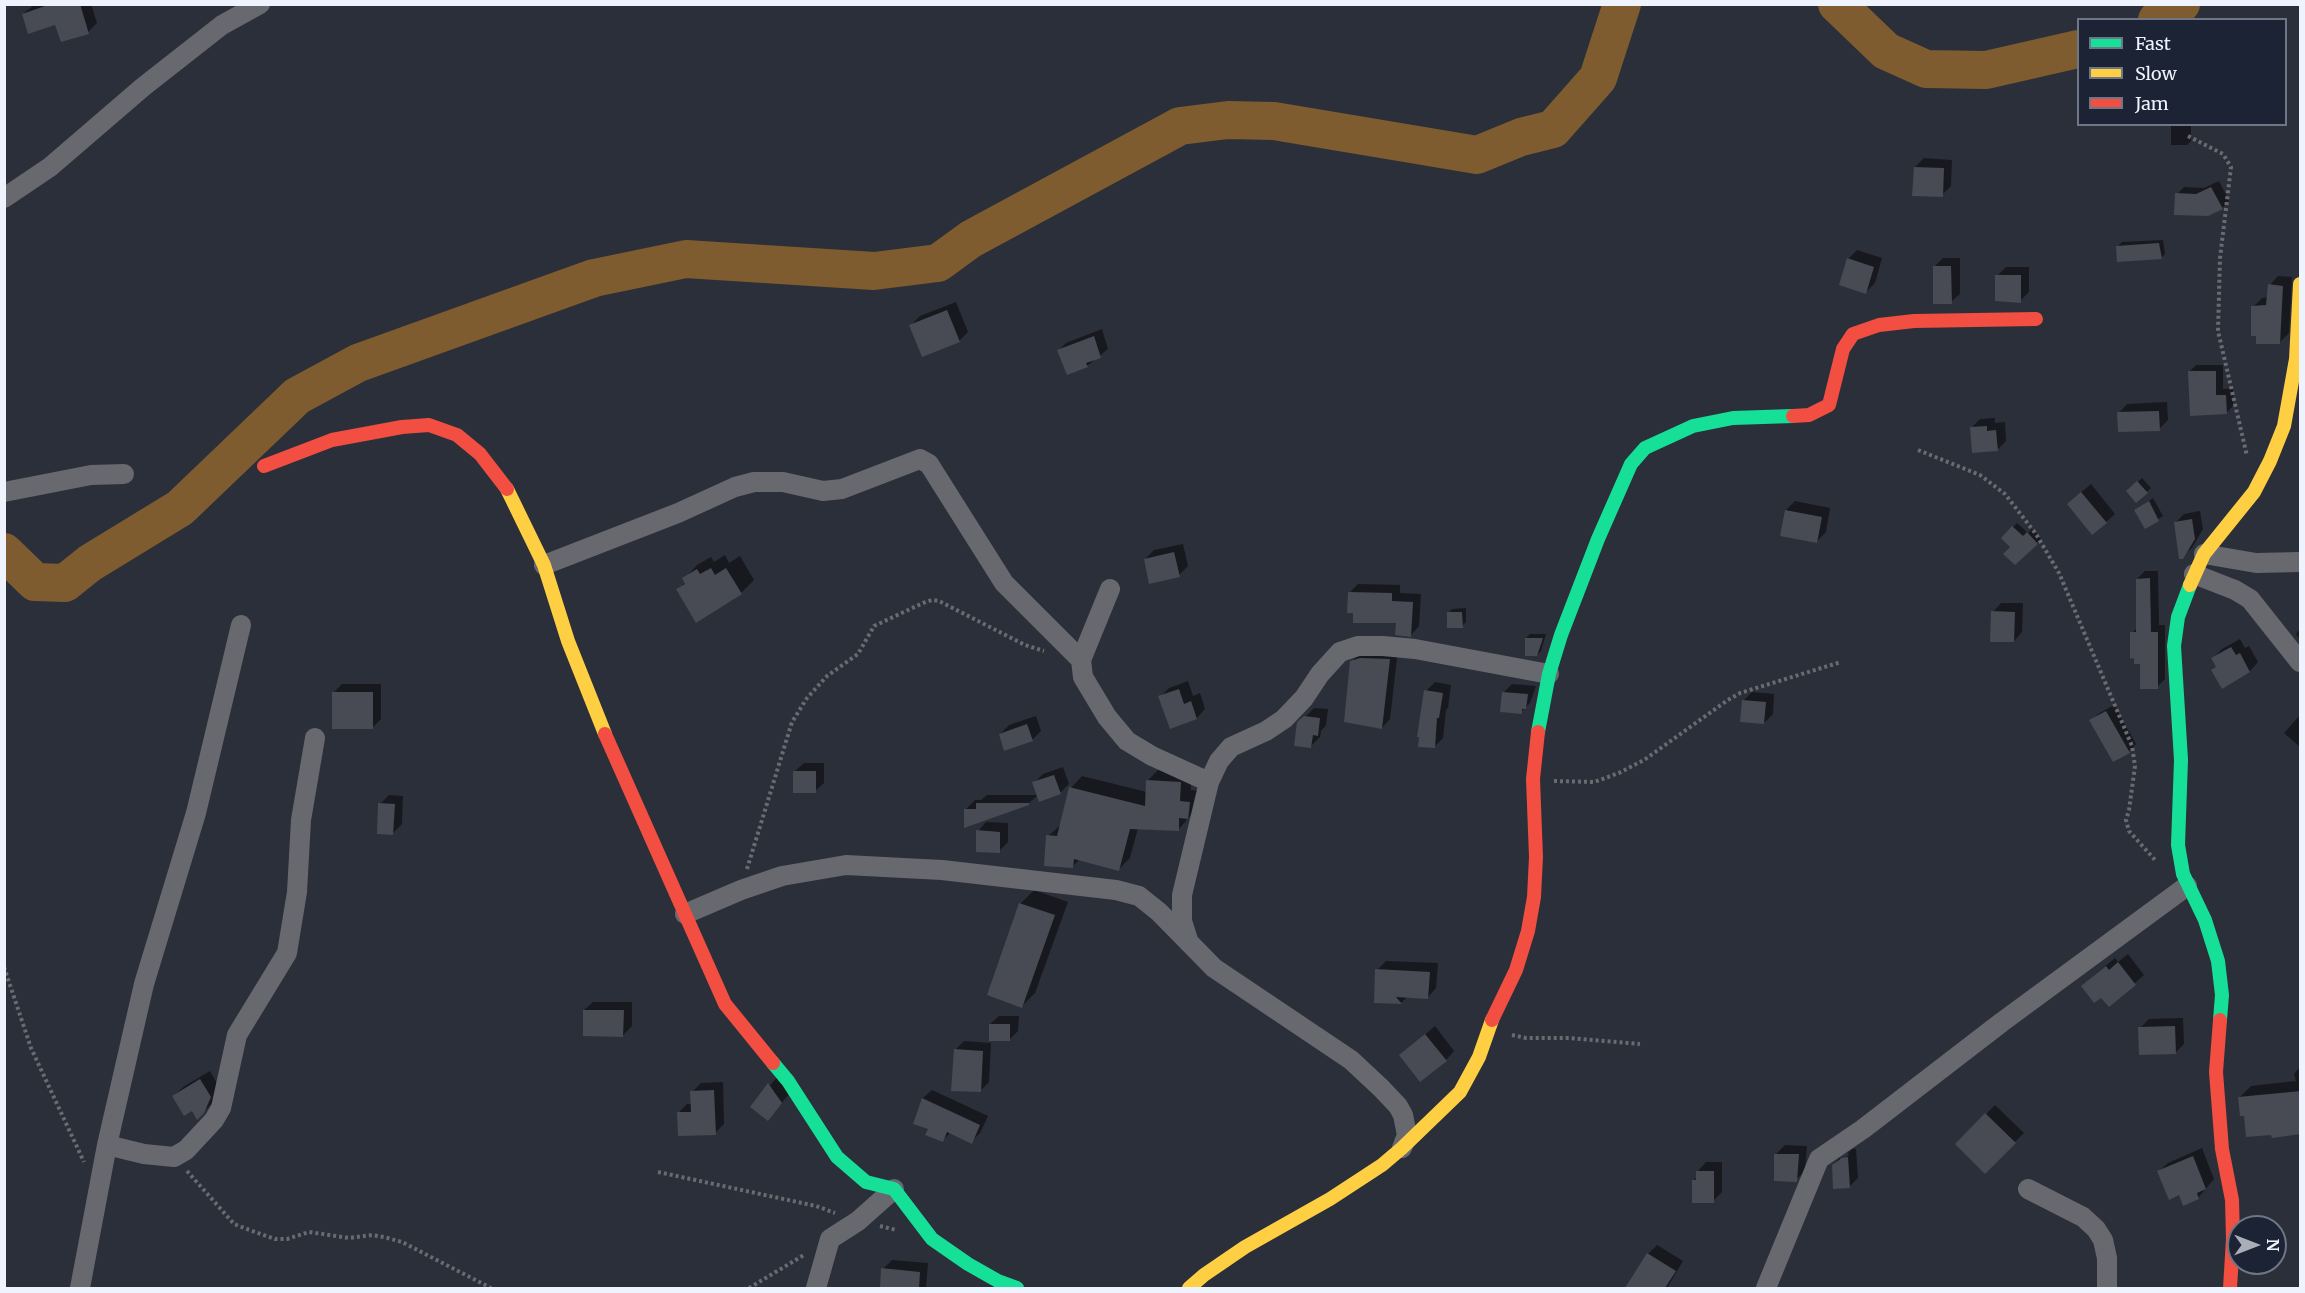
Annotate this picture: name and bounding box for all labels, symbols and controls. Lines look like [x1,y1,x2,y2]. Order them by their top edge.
legend [2077,18,2287,126]
text: Fast [2135,32,2171,55]
text: Slow [2135,62,2177,85]
text: Jam [2135,92,2169,115]
north arrow [2227,1215,2287,1275]
text: N [2263,1239,2283,1251]

